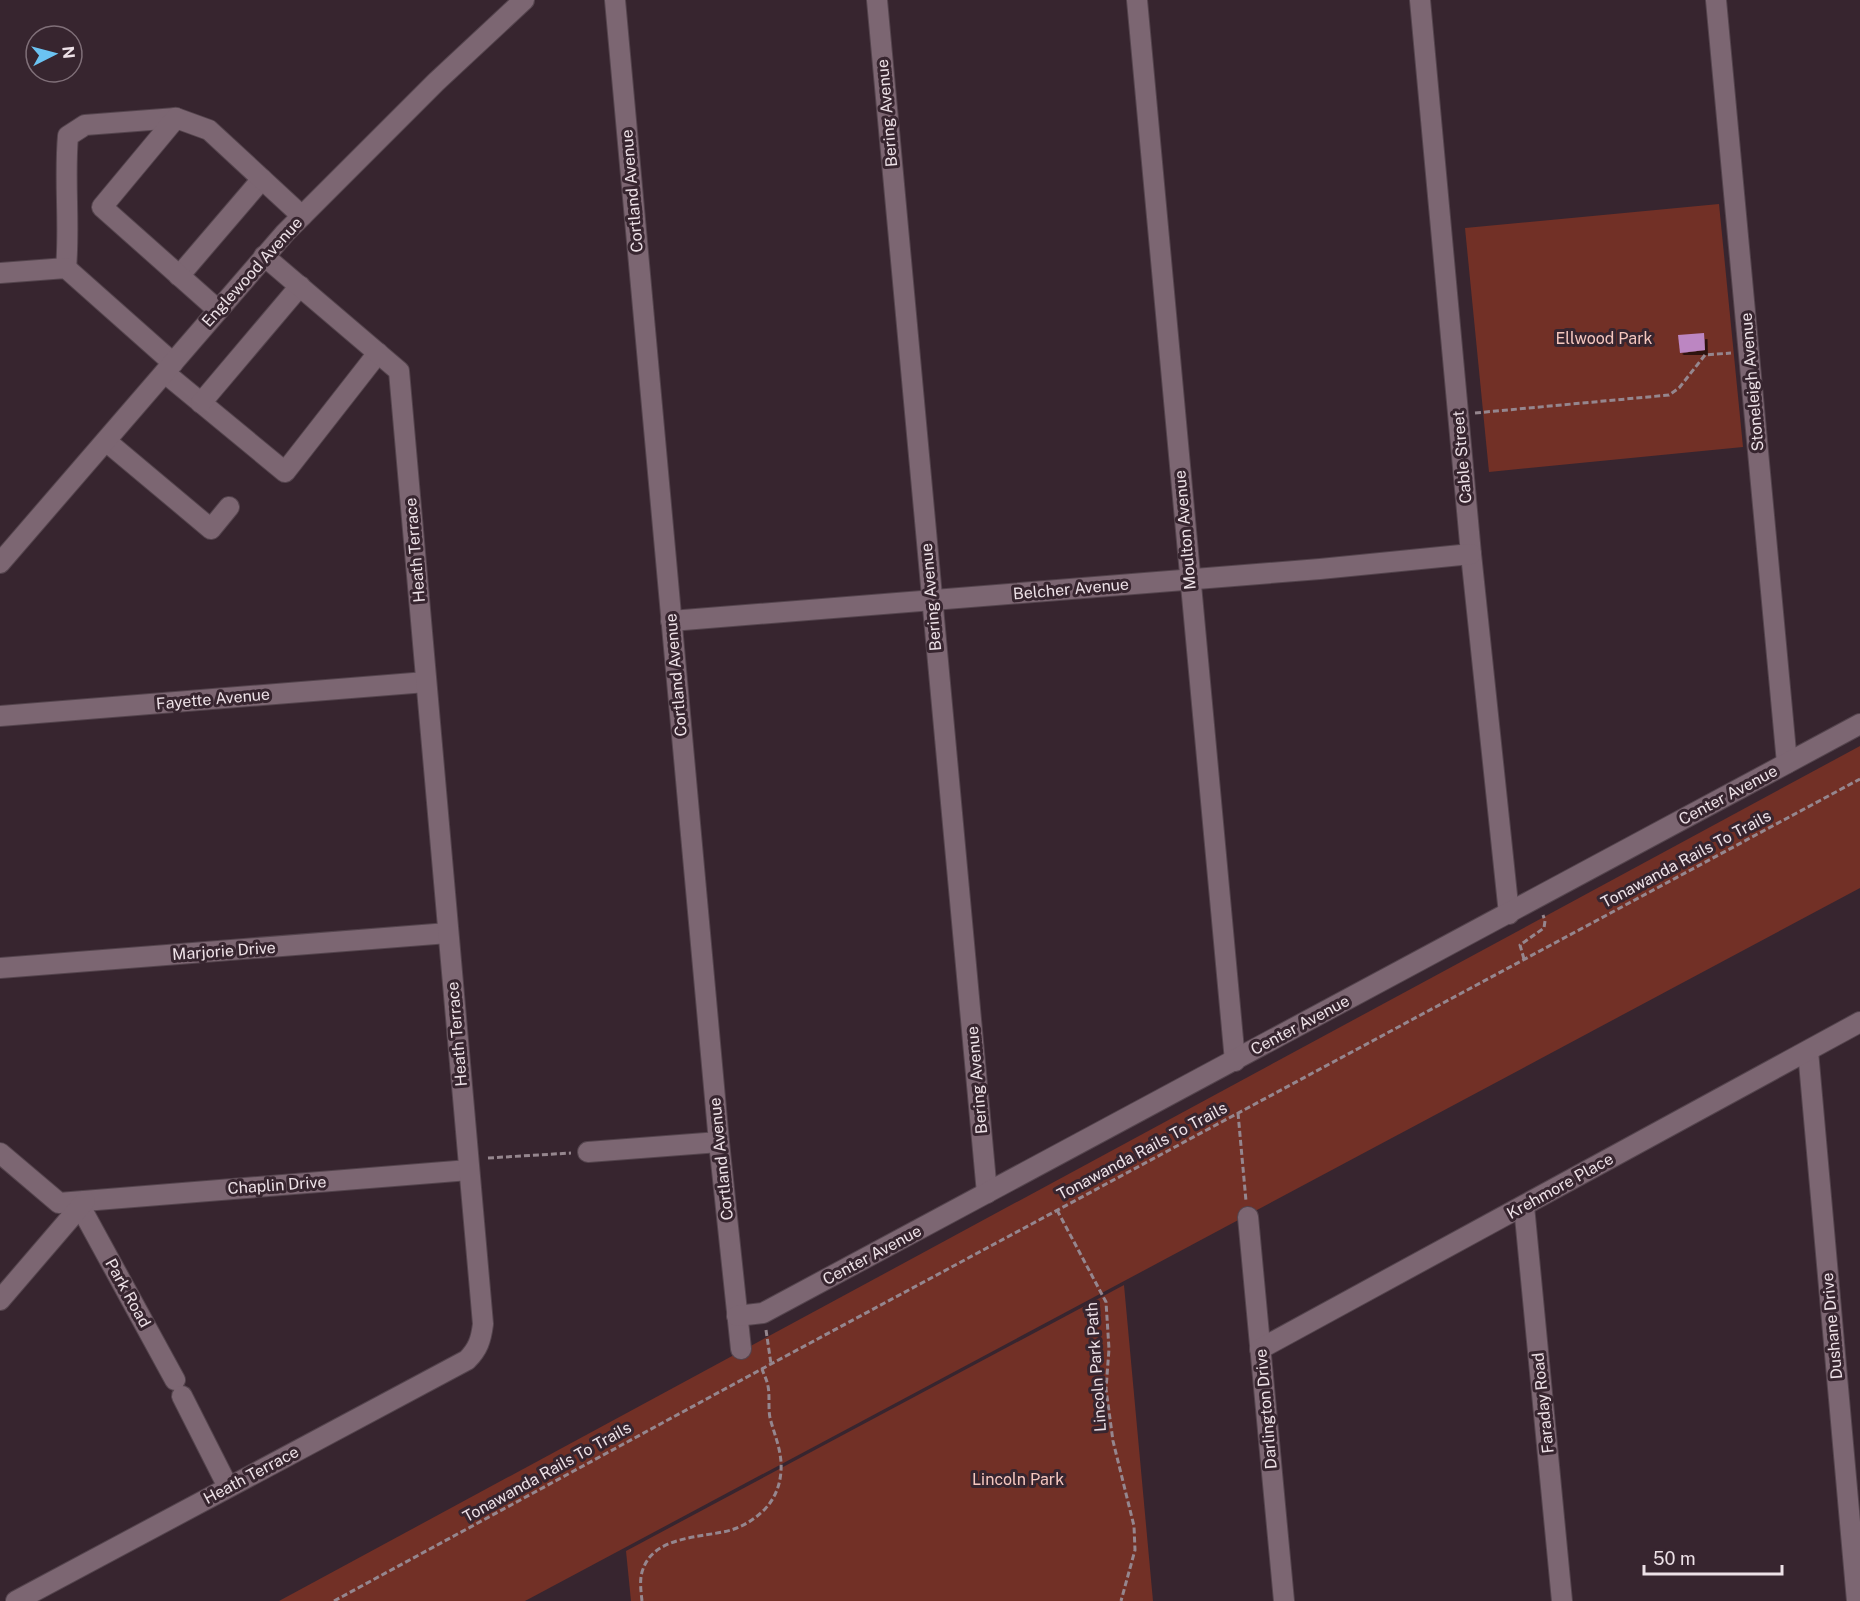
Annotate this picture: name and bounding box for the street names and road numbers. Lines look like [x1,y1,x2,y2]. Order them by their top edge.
street label: Bering Avenue [873,58,901,168]
street label: Cortland Avenue [617,129,647,253]
street label: Englewood Avenue [198,213,306,331]
street label: Stoneleigh Avenue [1736,312,1768,452]
street label: Cable Street [1448,410,1476,504]
street label: Moulton Avenue [1170,469,1200,591]
street label: Heath Terrace [401,497,429,603]
street label: Bering Avenue [917,542,945,652]
street label: Belcher Avenue [1012,574,1130,604]
street label: Cortland Avenue [661,613,691,737]
street label: Fayette Avenue [155,685,271,713]
street label: Center Avenue [1675,761,1781,829]
street label: Tonawanda Rails To Trails [1598,806,1774,912]
street label: Marjorie Drive [172,938,276,964]
street label: Heath Terrace [443,981,471,1087]
street label: Center Avenue [1247,991,1353,1059]
street label: Bering Avenue [963,1025,991,1135]
street label: Cortland Avenue [705,1097,737,1221]
street label: Tonawanda Rails To Trails [1054,1098,1230,1204]
street label: Krehmore Place [1503,1149,1617,1223]
street label: Chaplin Drive [227,1172,327,1198]
street label: Center Avenue [819,1221,925,1289]
street label: Park Road [101,1255,155,1331]
street label: Dushane Drive [1818,1272,1846,1380]
street label: Lincoln Park Path [1082,1301,1110,1433]
street label: Darlington Drive [1251,1348,1281,1470]
street label: Faraday Road [1528,1352,1558,1454]
street label: Tonawanda Rails To Trails [459,1418,635,1526]
street label: Heath Terrace [200,1442,302,1508]

